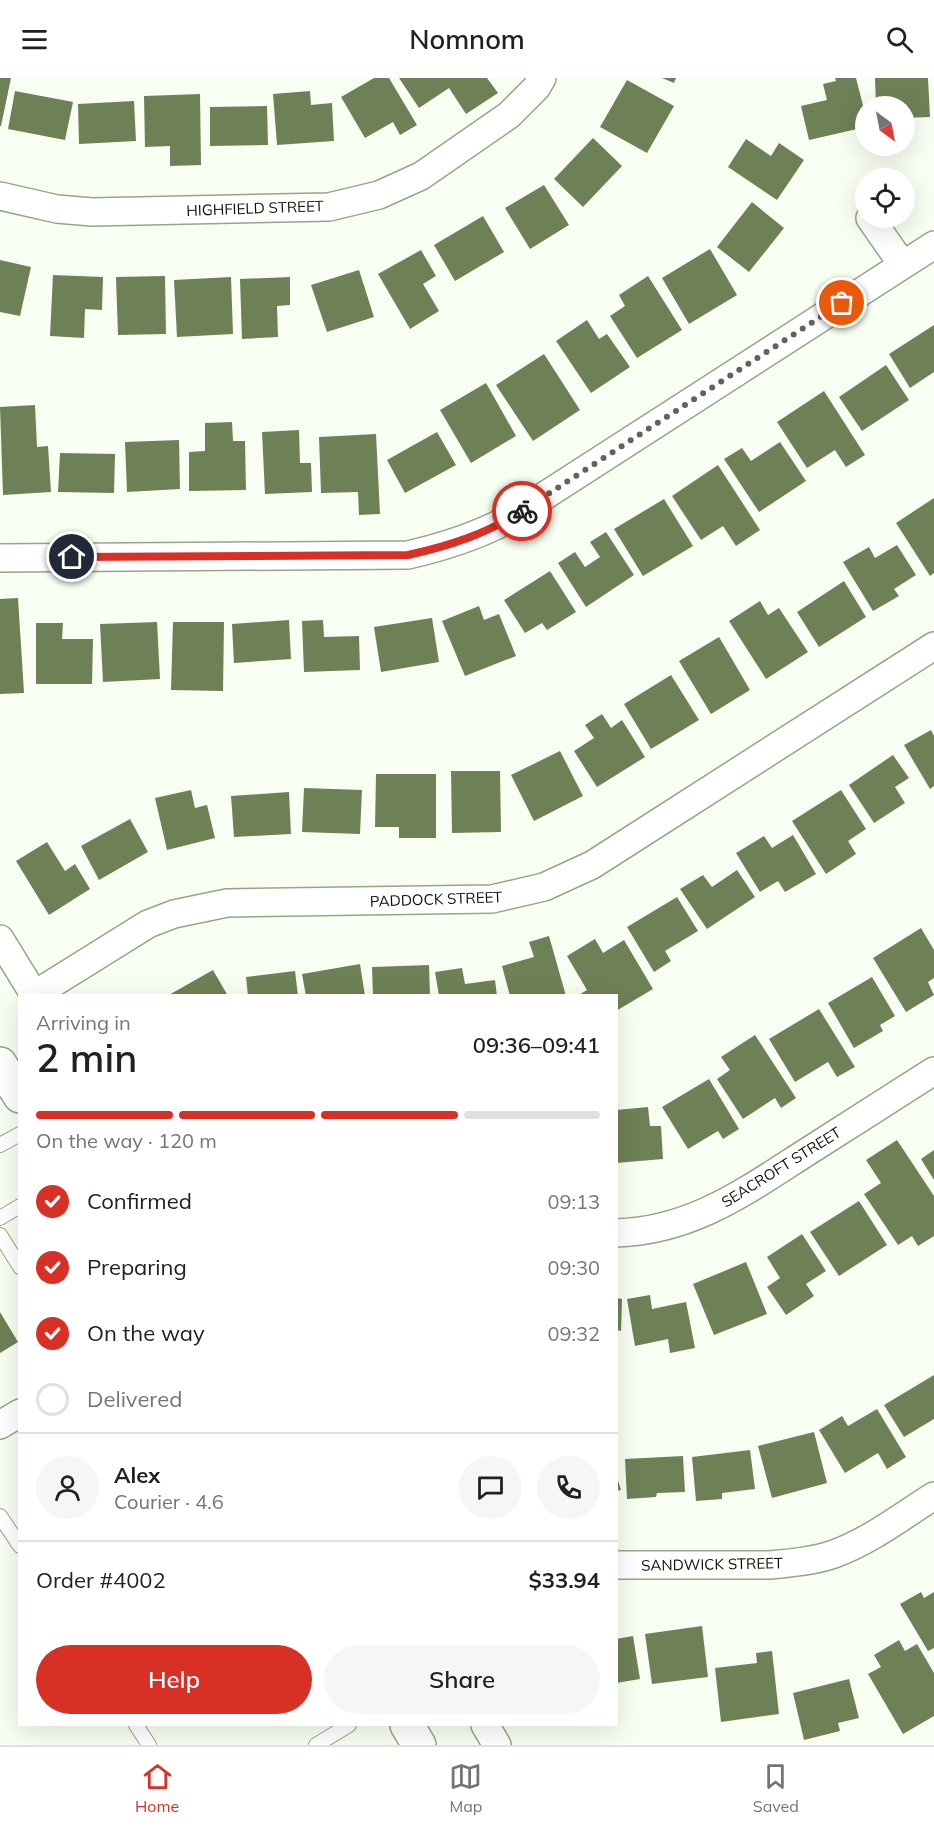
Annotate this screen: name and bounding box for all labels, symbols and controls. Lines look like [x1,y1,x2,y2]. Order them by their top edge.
text: Nomnom [409,22,525,56]
icon: menu [18,23,51,56]
icon: search [883,23,916,56]
north arrow [855,96,915,156]
map controls [855,96,915,228]
button: locate [855,168,915,228]
street label: HIGHFIELD STREET [186,196,324,220]
pin [816,277,867,328]
icon: bag [825,286,858,319]
courier [492,481,552,541]
icon: bike [506,495,539,528]
pin [46,531,97,582]
icon: home [55,540,88,573]
street label: PADDOCK STREET [369,887,503,911]
text: Arriving in [36,1010,131,1035]
text: 09:36–09:41 [473,1031,600,1059]
text: 2 min [36,1033,137,1082]
street label: SEACROFT STREET [718,1123,844,1211]
text: On the way · 120 m [36,1128,217,1153]
icon: check [36,1185,69,1218]
text: Confirmed [87,1187,192,1215]
text: 09:13 [547,1189,600,1214]
icon: check [36,1251,69,1284]
text: Preparing [87,1253,187,1281]
text: 09:30 [547,1255,600,1280]
icon: check [36,1317,69,1350]
text: On the way [87,1319,205,1347]
text: 09:32 [547,1321,600,1346]
text: Delivered [87,1385,182,1413]
button: person [36,1456,99,1519]
button: chat [459,1456,522,1519]
button: phone [537,1456,600,1519]
text: Alex [114,1461,160,1489]
text: Courier · 4.6 [114,1489,224,1514]
street label: SANDWICK STREET [641,1553,783,1575]
text: Order #4002 [36,1566,166,1594]
text: $33.94 [529,1566,600,1594]
button: Help [36,1645,312,1714]
button: Share [324,1645,600,1714]
tab: Home [135,1760,179,1816]
tab: Map [449,1760,482,1816]
tab: Saved [753,1760,799,1816]

